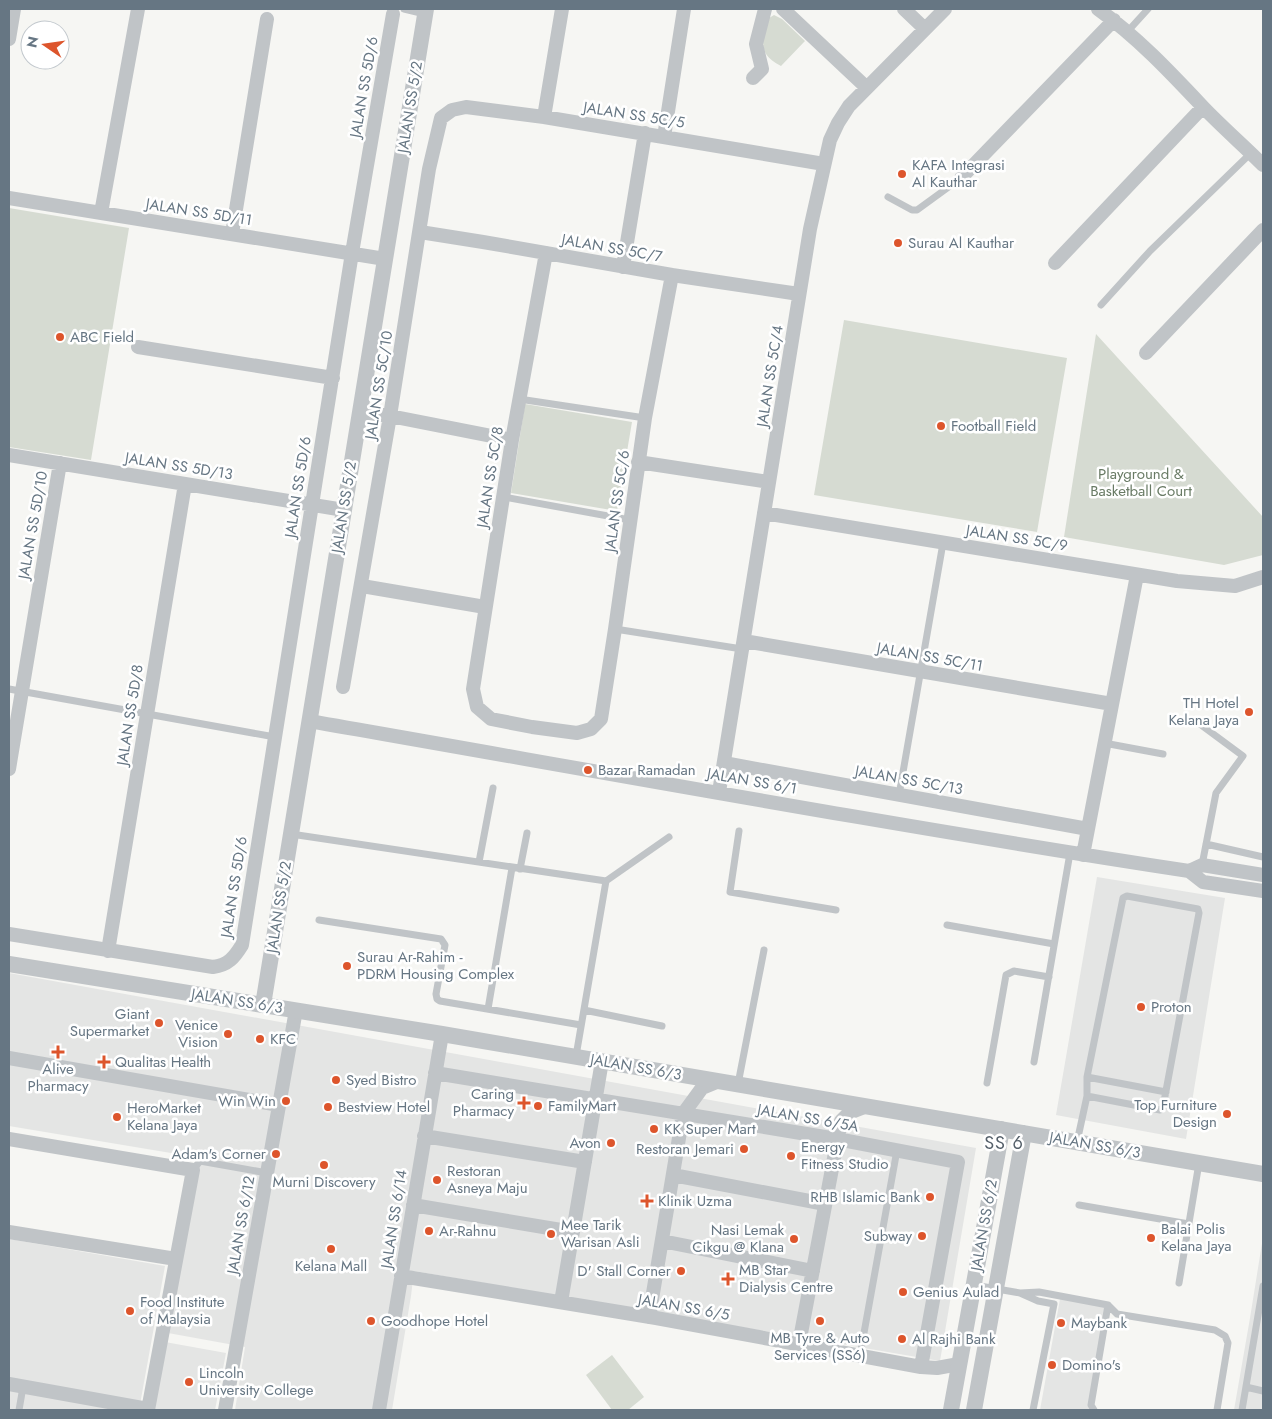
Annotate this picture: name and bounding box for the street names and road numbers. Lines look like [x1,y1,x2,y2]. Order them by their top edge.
street label: JALAN SS 5D/6 [344,35,384,141]
street label: JALAN SS 5/2 [392,60,428,156]
street label: JALAN SS 5C/5 [580,96,686,134]
street label: JALAN SS 5D/11 [142,192,254,231]
street label: JALAN SS 5C/7 [558,228,664,268]
street label: JALAN SS 5C/4 [751,323,789,430]
street label: JALAN SS 5C/10 [359,329,398,443]
street label: JALAN SS 5C/8 [471,425,509,531]
street label: JALAN SS 5D/6 [279,435,317,541]
street label: JALAN SS 5D/13 [122,446,234,485]
street label: JALAN SS 5C/6 [599,449,635,555]
street label: JALAN SS 5/2 [326,460,362,556]
street label: JALAN SS 5D/10 [12,469,53,583]
street label: JALAN SS 5C/9 [963,519,1069,557]
street label: JALAN SS 5C/11 [873,636,985,677]
street label: JALAN SS 5D/8 [111,663,149,769]
street label: JALAN SS 5C/13 [852,759,965,800]
street label: JALAN SS 6/1 [703,762,799,800]
street label: JALAN SS 5D/6 [215,835,253,941]
street label: JALAN SS 5/2 [261,860,297,956]
street label: JALAN SS 6/3 [188,983,284,1019]
street label: JALAN SS 6/3 [587,1048,683,1086]
street label: JALAN SS 6/5A [754,1098,860,1138]
street label: JALAN SS 6/3 [1046,1126,1142,1164]
street label: JALAN SS 6/14 [375,1168,413,1272]
street label: JALAN SS 6/12 [221,1174,260,1278]
street label: JALAN SS 6/2 [965,1178,1003,1274]
street label: JALAN SS 6/5 [635,1288,731,1326]

